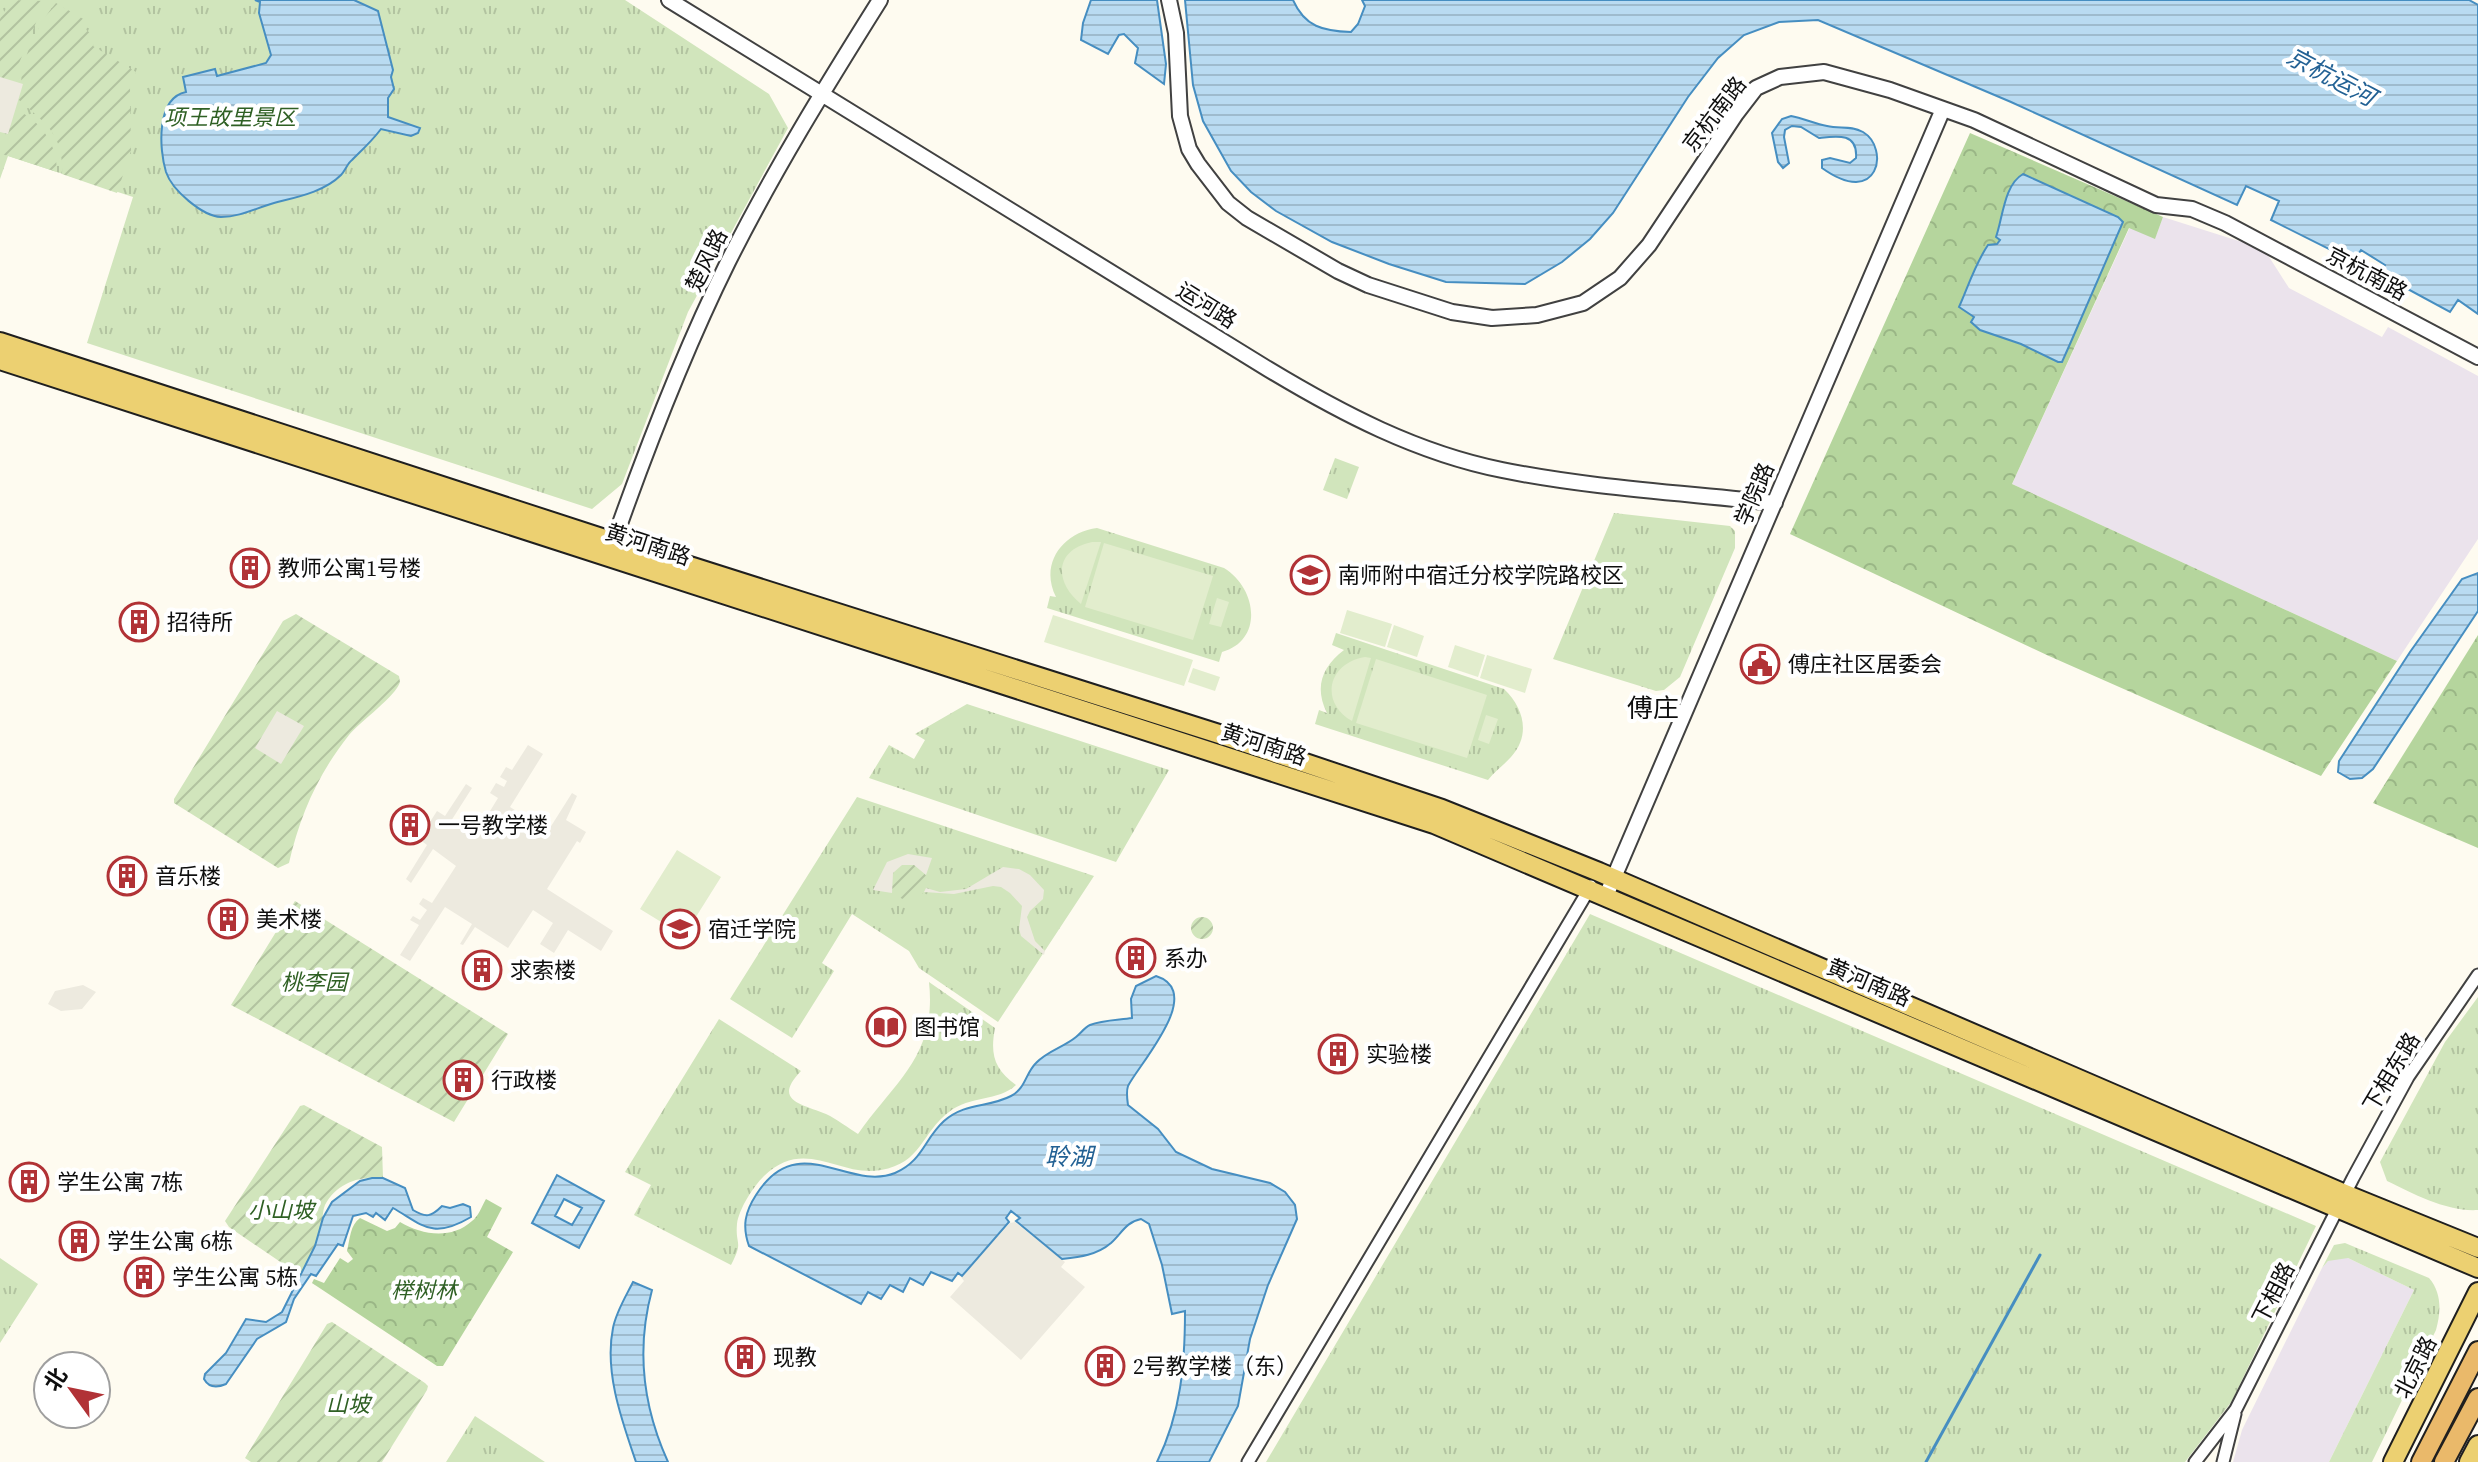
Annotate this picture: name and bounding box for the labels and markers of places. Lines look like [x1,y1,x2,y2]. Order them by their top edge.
building icon: 教师公寓1号楼 [229,547,271,589]
place label: 教师公寓1号楼 [278,553,421,583]
school or university icon: 南师附中宿迁分校学院路校区 [1289,554,1331,596]
place label: 南师附中宿迁分校学院路校区 [1338,560,1624,590]
building icon: 招待所 [118,601,160,643]
place label: 招待所 [167,607,233,637]
public building icon: 傅庄社区居委会 [1739,643,1781,685]
place label: 傅庄社区居委会 [1788,649,1942,679]
building icon: 一号教学楼 [389,804,431,846]
place label: 一号教学楼 [438,810,548,840]
building icon: 音乐楼 [106,855,148,897]
place label: 音乐楼 [155,861,221,891]
building icon: 美术楼 [207,898,249,940]
place label: 美术楼 [256,904,322,934]
school or university icon: 宿迁学院 [659,908,701,950]
place label: 宿迁学院 [708,914,796,944]
building icon: 系办 [1115,937,1157,979]
place label: 系办 [1164,943,1208,973]
building icon: 求索楼 [461,949,503,991]
place label: 求索楼 [510,955,576,985]
library icon: 图书馆 [865,1006,907,1048]
place label: 图书馆 [914,1012,980,1042]
building icon: 实验楼 [1317,1033,1359,1075]
place label: 实验楼 [1366,1039,1432,1069]
building icon: 行政楼 [442,1059,484,1101]
place label: 行政楼 [491,1065,557,1095]
building icon: 学生公寓 7栋 [8,1161,50,1203]
place label: 学生公寓 7栋 [57,1167,183,1197]
building icon: 学生公寓 6栋 [58,1220,100,1262]
place label: 学生公寓 6栋 [107,1226,233,1256]
building icon: 学生公寓 5栋 [123,1256,165,1298]
place label: 学生公寓 5栋 [172,1262,298,1292]
building icon: 现教 [724,1336,766,1378]
place label: 现教 [773,1342,817,1372]
building icon: 2号教学楼（东） [1084,1345,1126,1387]
place label: 2号教学楼（东） [1133,1351,1298,1381]

